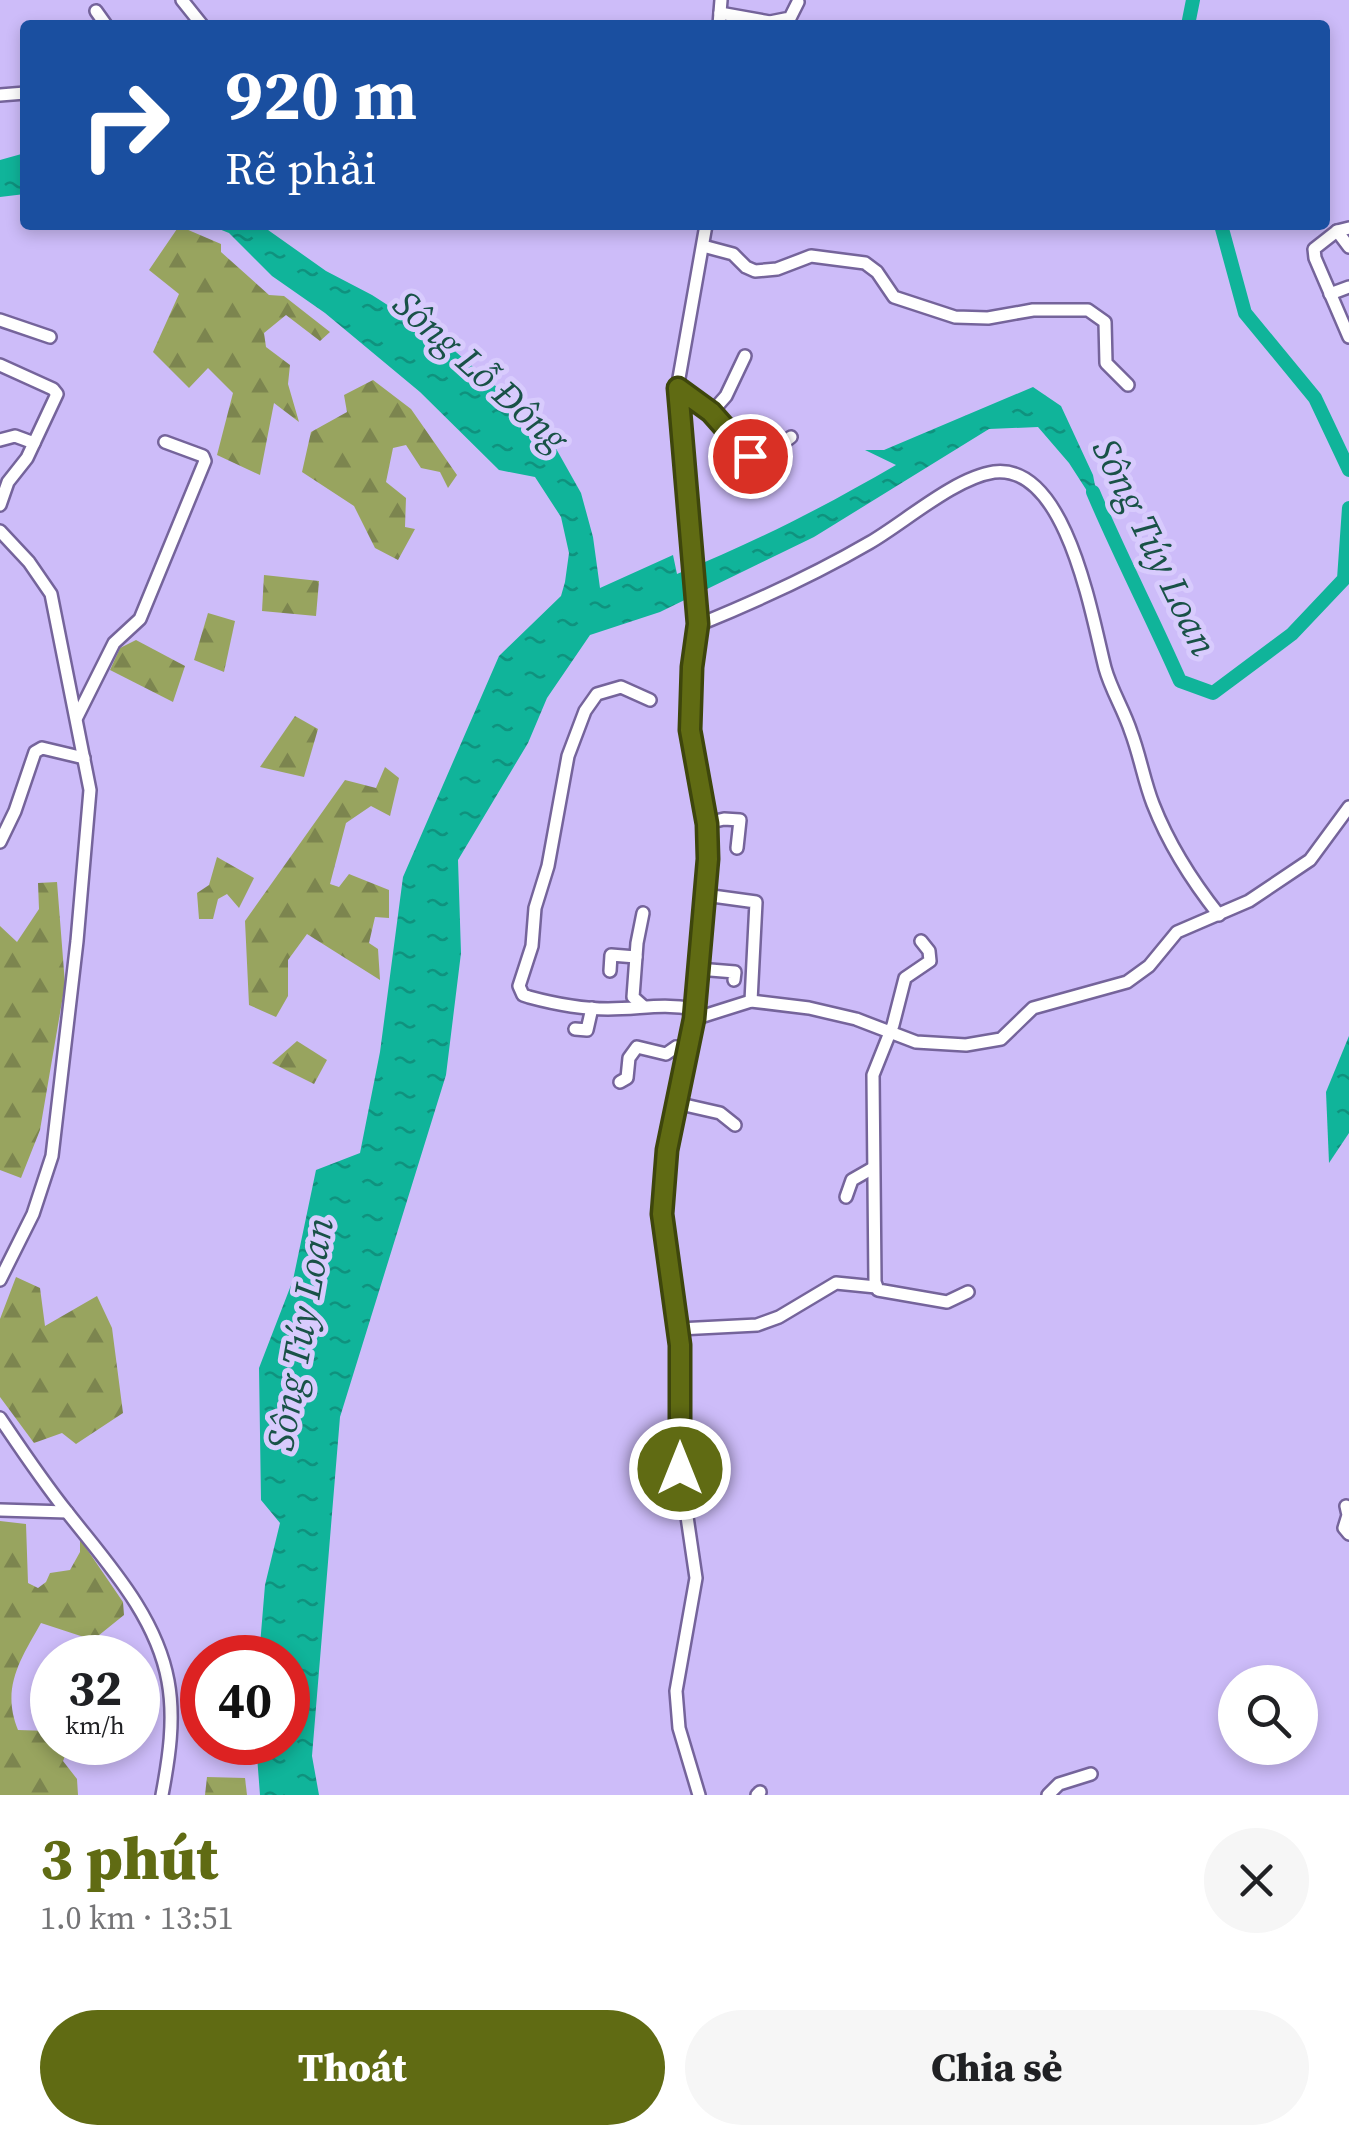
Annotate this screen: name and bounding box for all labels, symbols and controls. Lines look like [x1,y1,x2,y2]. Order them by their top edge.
text: 920 m [225,46,417,142]
icon: right [60,60,190,190]
text: Rẽ phải [225,137,376,199]
water label: Sông Lỗ Đông [382,278,581,465]
pin [708,414,793,499]
icon: arrive [723,429,778,484]
water label: Sông Túy Loan [1080,430,1230,664]
water label: Sông Túy Loan [254,1213,346,1455]
position arrow [628,1417,732,1521]
speed limit sign: 40 [180,1635,310,1765]
text: 32 [68,1653,122,1722]
map controls [1218,1665,1318,1765]
button: search [1218,1665,1318,1765]
text: km/h [65,1708,125,1742]
text: 3 phút [40,1817,218,1899]
button: close [1204,1828,1309,1933]
text: 1.0 km · 13:51 [40,1896,234,1940]
button: Thoát [40,2010,665,2125]
button: Chia sẻ [685,2010,1309,2125]

